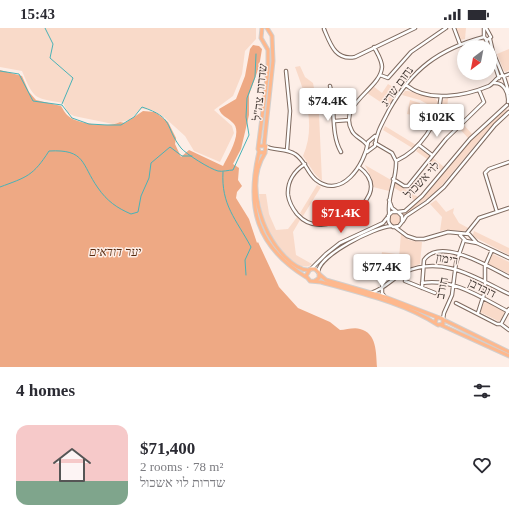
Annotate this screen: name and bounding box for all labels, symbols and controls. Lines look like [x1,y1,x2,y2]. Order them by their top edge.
text: 15:43 [20,6,55,22]
north arrow [457,40,497,80]
map controls [457,40,497,80]
street label: שדרות צה"ל [250,62,270,122]
street label: נחום שריג [378,63,416,109]
pin: $74.4K [295,88,361,122]
text: $74.4K [308,93,348,108]
pin: $102K [409,104,465,138]
text: $102K [419,109,455,124]
street label: לוי אשכול [401,159,442,202]
pin: $71.4K [308,200,374,234]
text: $71.4K [321,205,361,220]
park label: יער דודאים [89,245,141,259]
street label: רימון [435,250,459,268]
pin: $77.4K [349,254,415,288]
text: $77.4K [362,259,402,274]
street label: דובדבן [466,275,498,301]
street label: חורב [433,276,451,300]
icon: filters [471,380,493,402]
text: 4 homes [16,381,75,400]
text: $71,400 [140,439,195,458]
icon: home [48,441,96,489]
icon: heart [471,454,493,476]
text: 2 rooms · 78 m² [140,459,223,474]
text: שדרות לוי אשכול [140,475,225,490]

